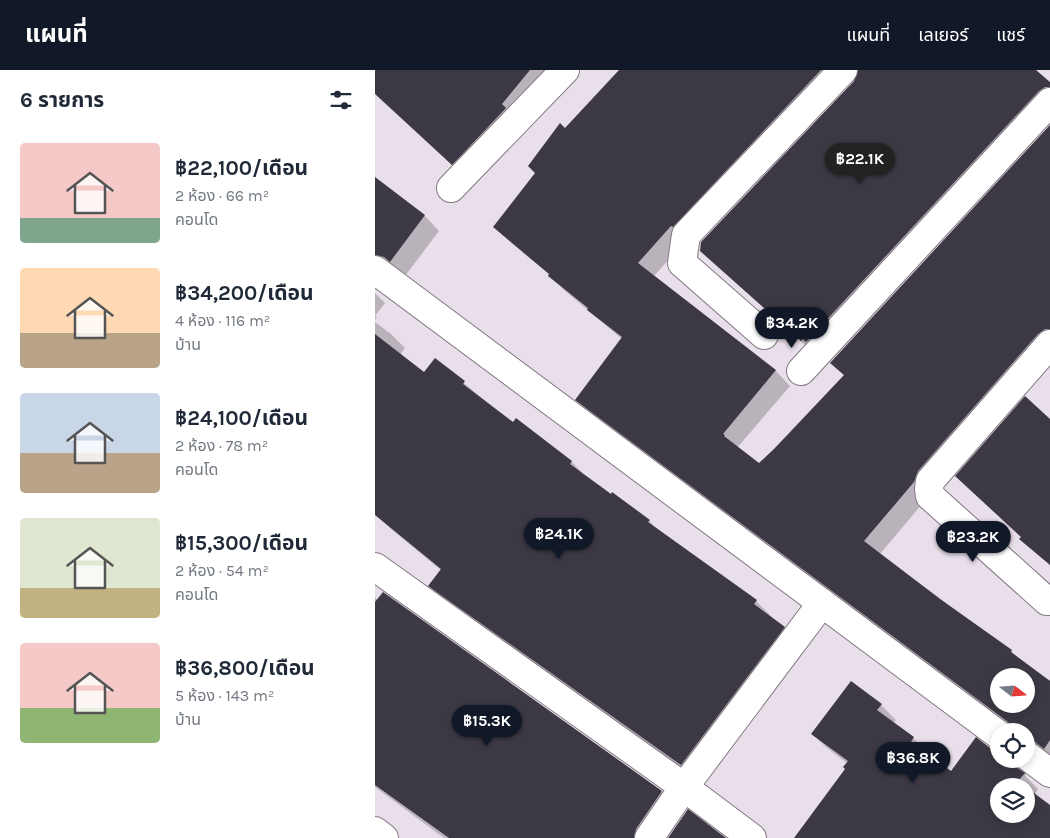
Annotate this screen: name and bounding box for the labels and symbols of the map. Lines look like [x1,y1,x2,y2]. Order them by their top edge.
pin: ฿22.1K [819,142,901,185]
pin: ฿34.2K [751,306,833,349]
pin: ฿24.1K [518,518,600,560]
pin: ฿23.2K [932,520,1014,563]
north arrow [990,668,1035,712]
pin: ฿15.3K [446,704,528,747]
pin: ฿36.8K [872,742,954,784]

